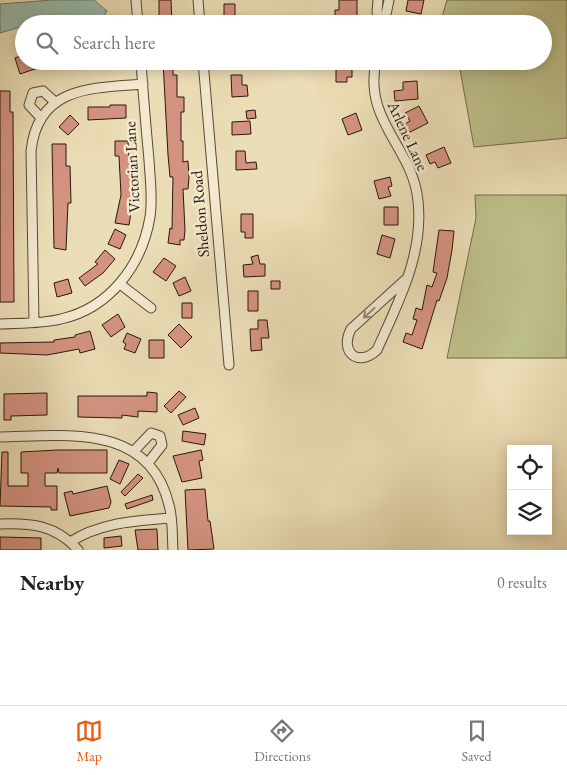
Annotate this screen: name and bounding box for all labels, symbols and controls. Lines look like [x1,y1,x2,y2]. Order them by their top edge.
search box [15,15,552,70]
icon: search [33,29,61,57]
text: Search here [73,30,155,55]
street label: Arlene Lane [382,97,433,174]
street label: Victorian Lane [119,121,145,213]
street label: Sheldon Road [186,169,214,258]
one-way arrow [363,307,376,319]
map controls [507,445,552,535]
button: locate [507,445,552,490]
button: layers [507,490,552,535]
text: Nearby [20,569,84,596]
text: 0 results [497,572,547,593]
tab: Map [75,717,103,765]
tab: Directions [254,717,311,765]
tab: Saved [462,717,492,765]

